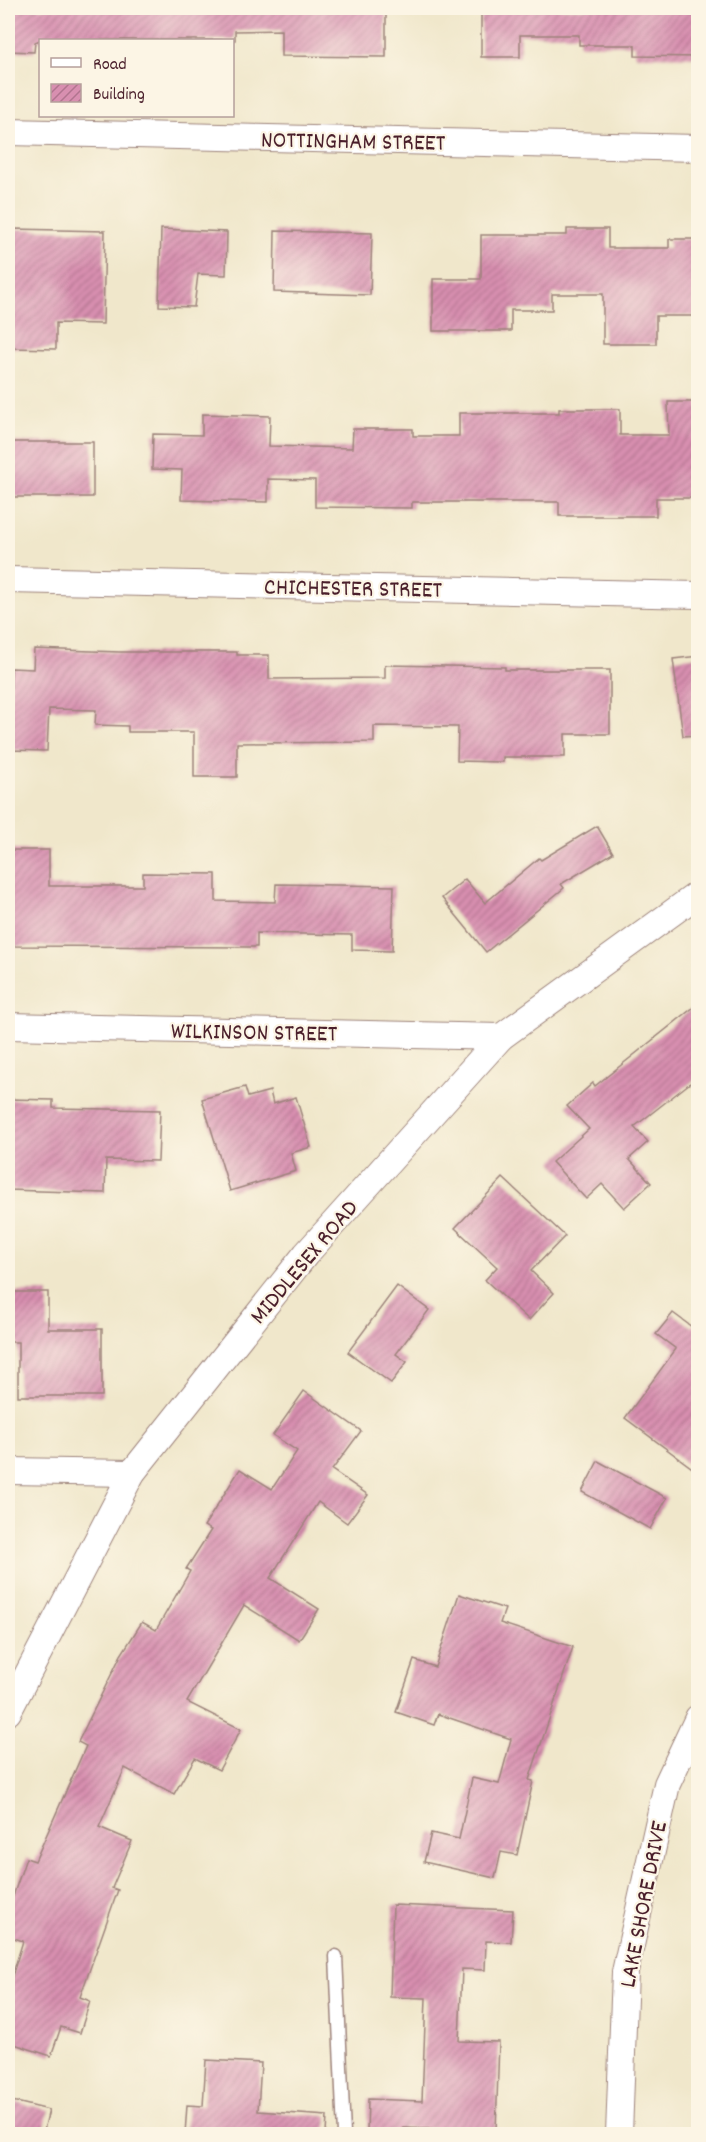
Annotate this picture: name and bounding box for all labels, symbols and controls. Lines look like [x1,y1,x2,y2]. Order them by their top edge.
legend [39,39,234,117]
text: Road [93,53,127,78]
text: Building [93,83,145,108]
street label: NOTTINGHAM STREET [260,124,446,162]
street label: CHICHESTER STREET [264,571,443,609]
street label: WILKINSON STREET [170,1016,338,1052]
street label: MIDDLESEX ROAD [243,1193,368,1333]
street label: LAKE SHORE DRIVE [612,1818,678,1991]

